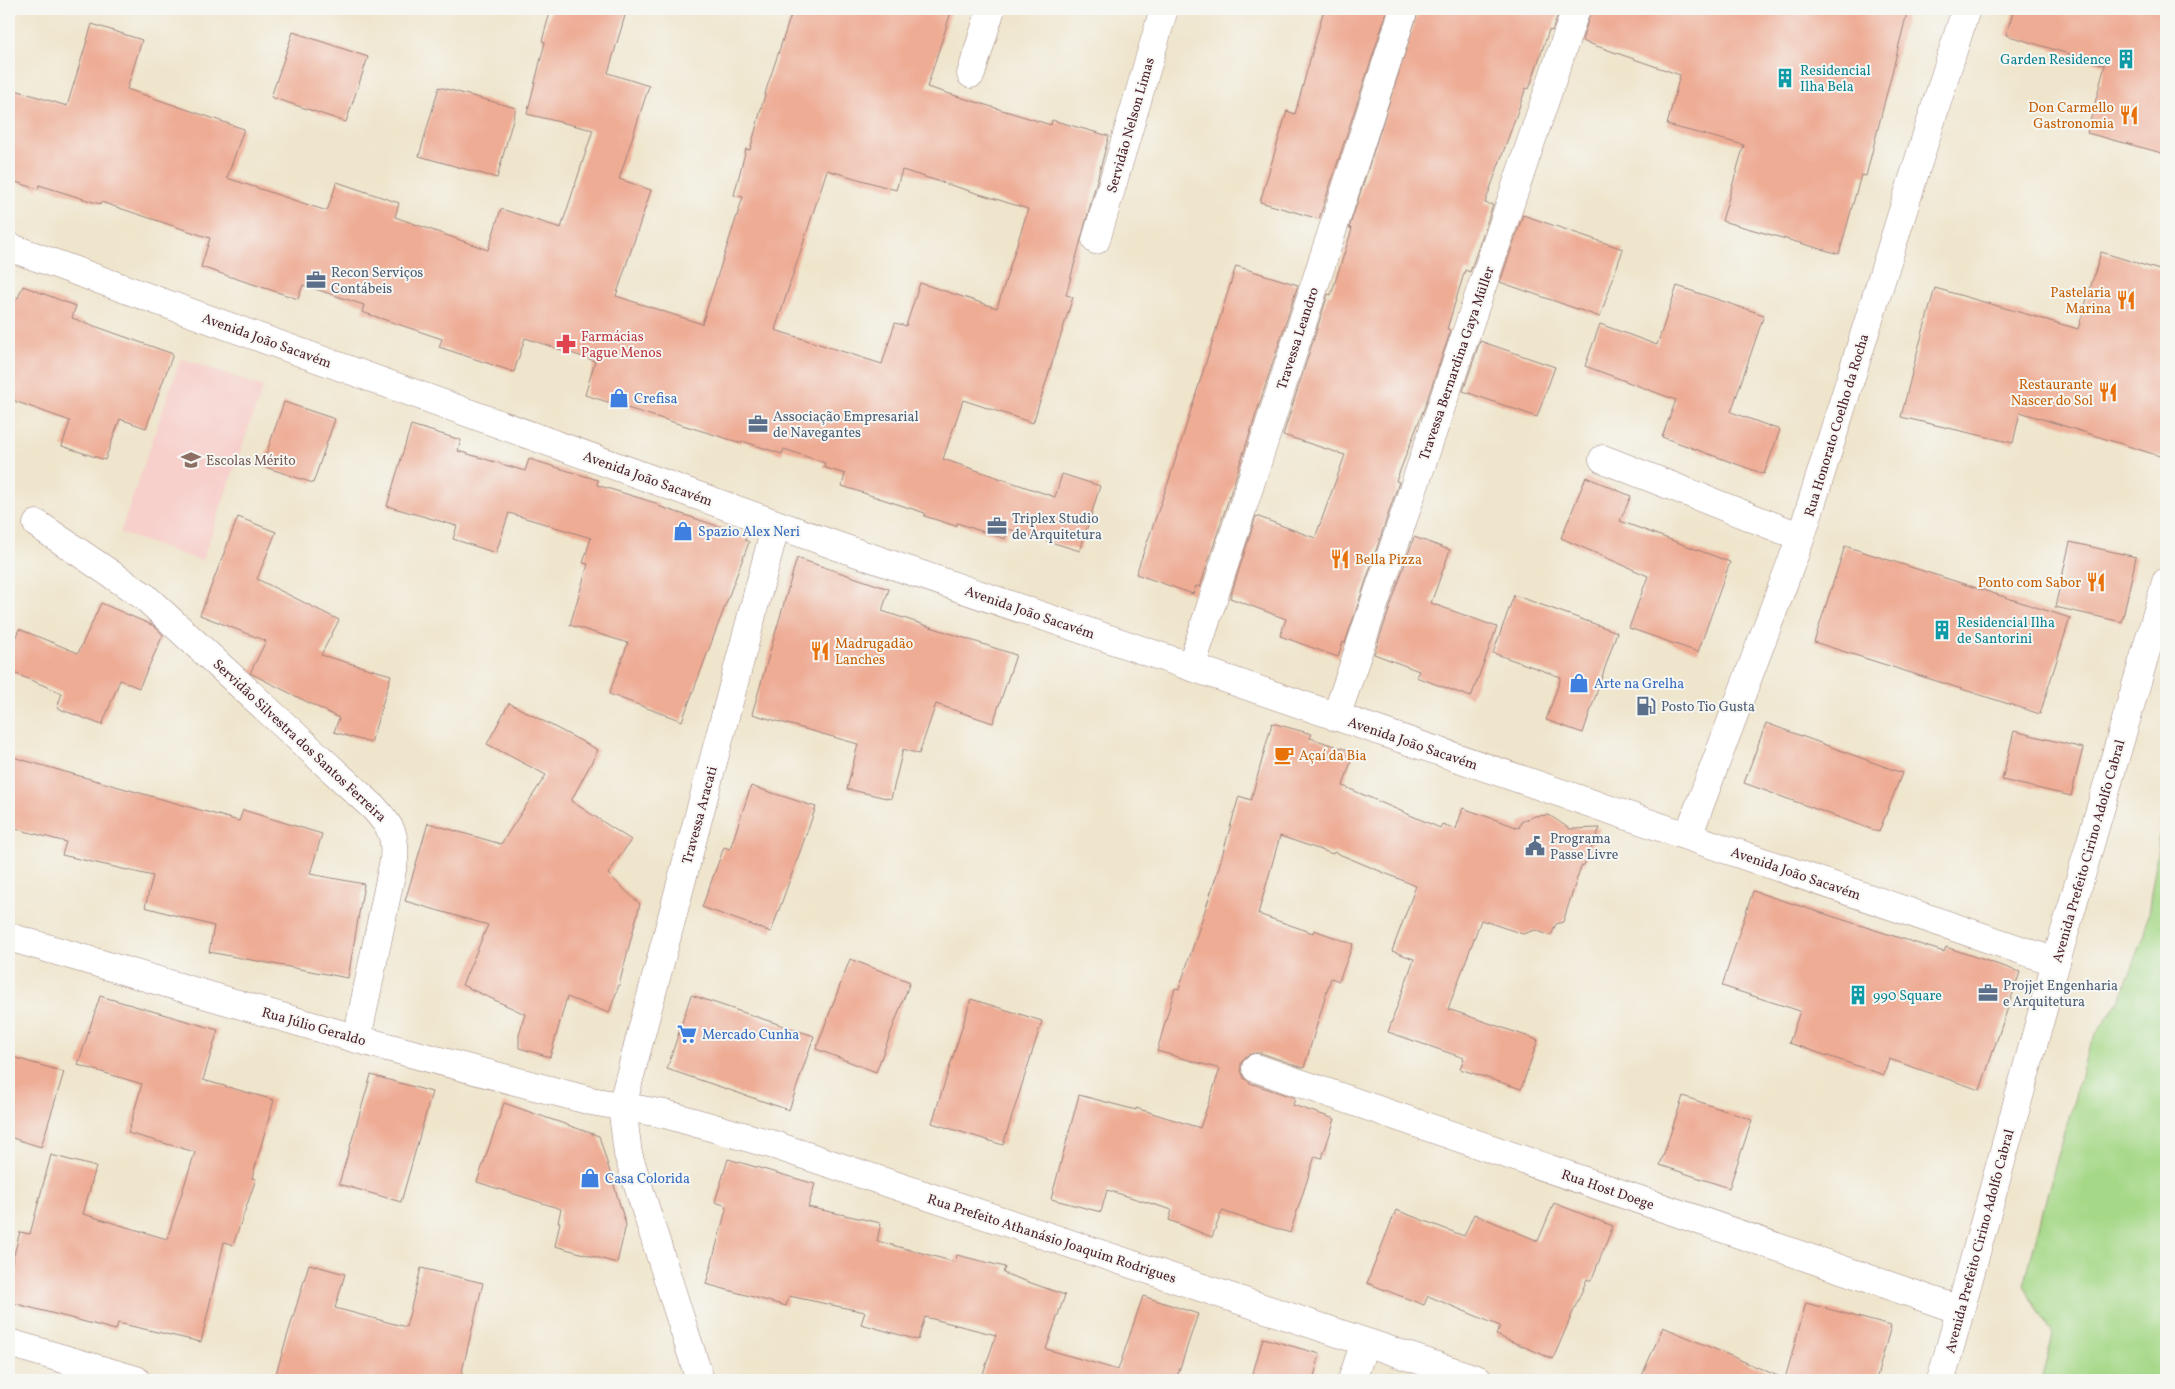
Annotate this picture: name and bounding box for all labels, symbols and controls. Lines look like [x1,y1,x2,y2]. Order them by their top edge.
building icon: Garden Residence [2115,48,2137,70]
place label: Garden Residence [2000,51,2111,70]
street label: Servidão Nelson Limas [1103,55,1160,195]
place label: Residencial Ilha Bela [1800,62,1871,97]
building icon: Residencial Ilha Bela [1774,67,1796,89]
place label: Don Carmello Gastronomia [2028,99,2114,134]
restaurant icon: Don Carmello Gastronomia [2118,104,2140,126]
place label: Recon Serviços Contábeis [331,264,423,299]
street label: Travessa Bernardina Gaya Müller [1415,264,1500,463]
office icon: Recon Serviços Contábeis [305,269,327,291]
place label: Pastelaria Marina [2050,284,2111,319]
street label: Travessa Leandro [1273,285,1324,392]
restaurant icon: Pastelaria Marina [2115,289,2137,311]
street label: Avenida João Sacavém [199,309,334,374]
place label: Farmácias Pague Menos [581,328,662,363]
street label: Rua Honorato Coelho da Rocha [1801,332,1874,519]
pharmacy icon: Farmácias Pague Menos [555,333,577,355]
place label: Restaurante Nascer do Sol [2011,376,2093,411]
restaurant icon: Restaurante Nascer do Sol [2097,381,2119,403]
shop icon: Crefisa [608,387,630,409]
place label: Crefisa [634,390,677,409]
place label: Associação Empresarial de Navegantes [773,408,919,443]
office icon: Associação Empresarial de Navegantes [747,413,769,435]
street label: Avenida João Sacavém [580,447,715,512]
school or university icon: Escolas Mérito [180,449,202,471]
place label: Escolas Mérito [206,452,296,471]
place label: Triplex Studio de Arquitetura [1012,510,1102,545]
office icon: Triplex Studio de Arquitetura [986,515,1008,537]
shop icon: Spazio Alex Neri [672,520,694,542]
place label: Spazio Alex Neri [698,523,800,542]
restaurant icon: Bella Pizza [1329,548,1351,570]
place label: Bella Pizza [1355,551,1422,570]
restaurant icon: Ponto com Sabor [2085,571,2107,593]
place label: Ponto com Sabor [1978,574,2081,593]
street label: Avenida João Sacavém [962,582,1097,645]
place label: Residencial Ilha de Santorini [1957,614,2055,649]
building icon: Residencial Ilha de Santorini [1931,619,1953,641]
place label: Madrugadão Lanches [835,635,913,670]
restaurant icon: Madrugadão Lanches [809,640,831,662]
street label: Servidão Silvestra dos Santos Ferreira [208,655,390,827]
shop icon: Arte na Grelha [1568,672,1590,694]
place label: Arte na Grelha [1594,675,1684,694]
fuel station icon: Posto Tio Gusta [1635,695,1657,717]
place label: Posto Tio Gusta [1661,698,1755,717]
street label: Avenida João Sacavém [1345,713,1480,776]
street label: Avenida Prefeito Cirino Adolfo Cabral [2048,738,2130,965]
cafe icon: Açaí da Bia [1273,744,1295,766]
place label: Açaí da Bia [1299,747,1366,766]
street label: Travessa Aracati [678,764,723,866]
place label: Programa Passe Livre [1550,830,1619,865]
public building icon: Programa Passe Livre [1524,835,1546,857]
street label: Avenida João Sacavém [1728,843,1863,906]
place label: Projjet Engenharia e Arquitetura [2003,977,2118,1012]
office icon: Projjet Engenharia e Arquitetura [1977,982,1999,1004]
building icon: 990 Square [1847,984,1869,1006]
place label: 990 Square [1873,987,1942,1006]
street label: Rua Júlio Geraldo [259,1003,368,1051]
supermarket icon: Mercado Cunha [676,1023,698,1045]
place label: Mercado Cunha [702,1026,799,1045]
street label: Avenida Prefeito Cirino Adolfo Cabral [1941,1127,2020,1356]
street label: Rua Host Doege [1559,1166,1657,1215]
shop icon: Casa Colorida [579,1167,601,1189]
place label: Casa Colorida [605,1170,690,1189]
street label: Rua Prefeito Athanásio Joaquim Rodrigues [925,1190,1178,1289]

